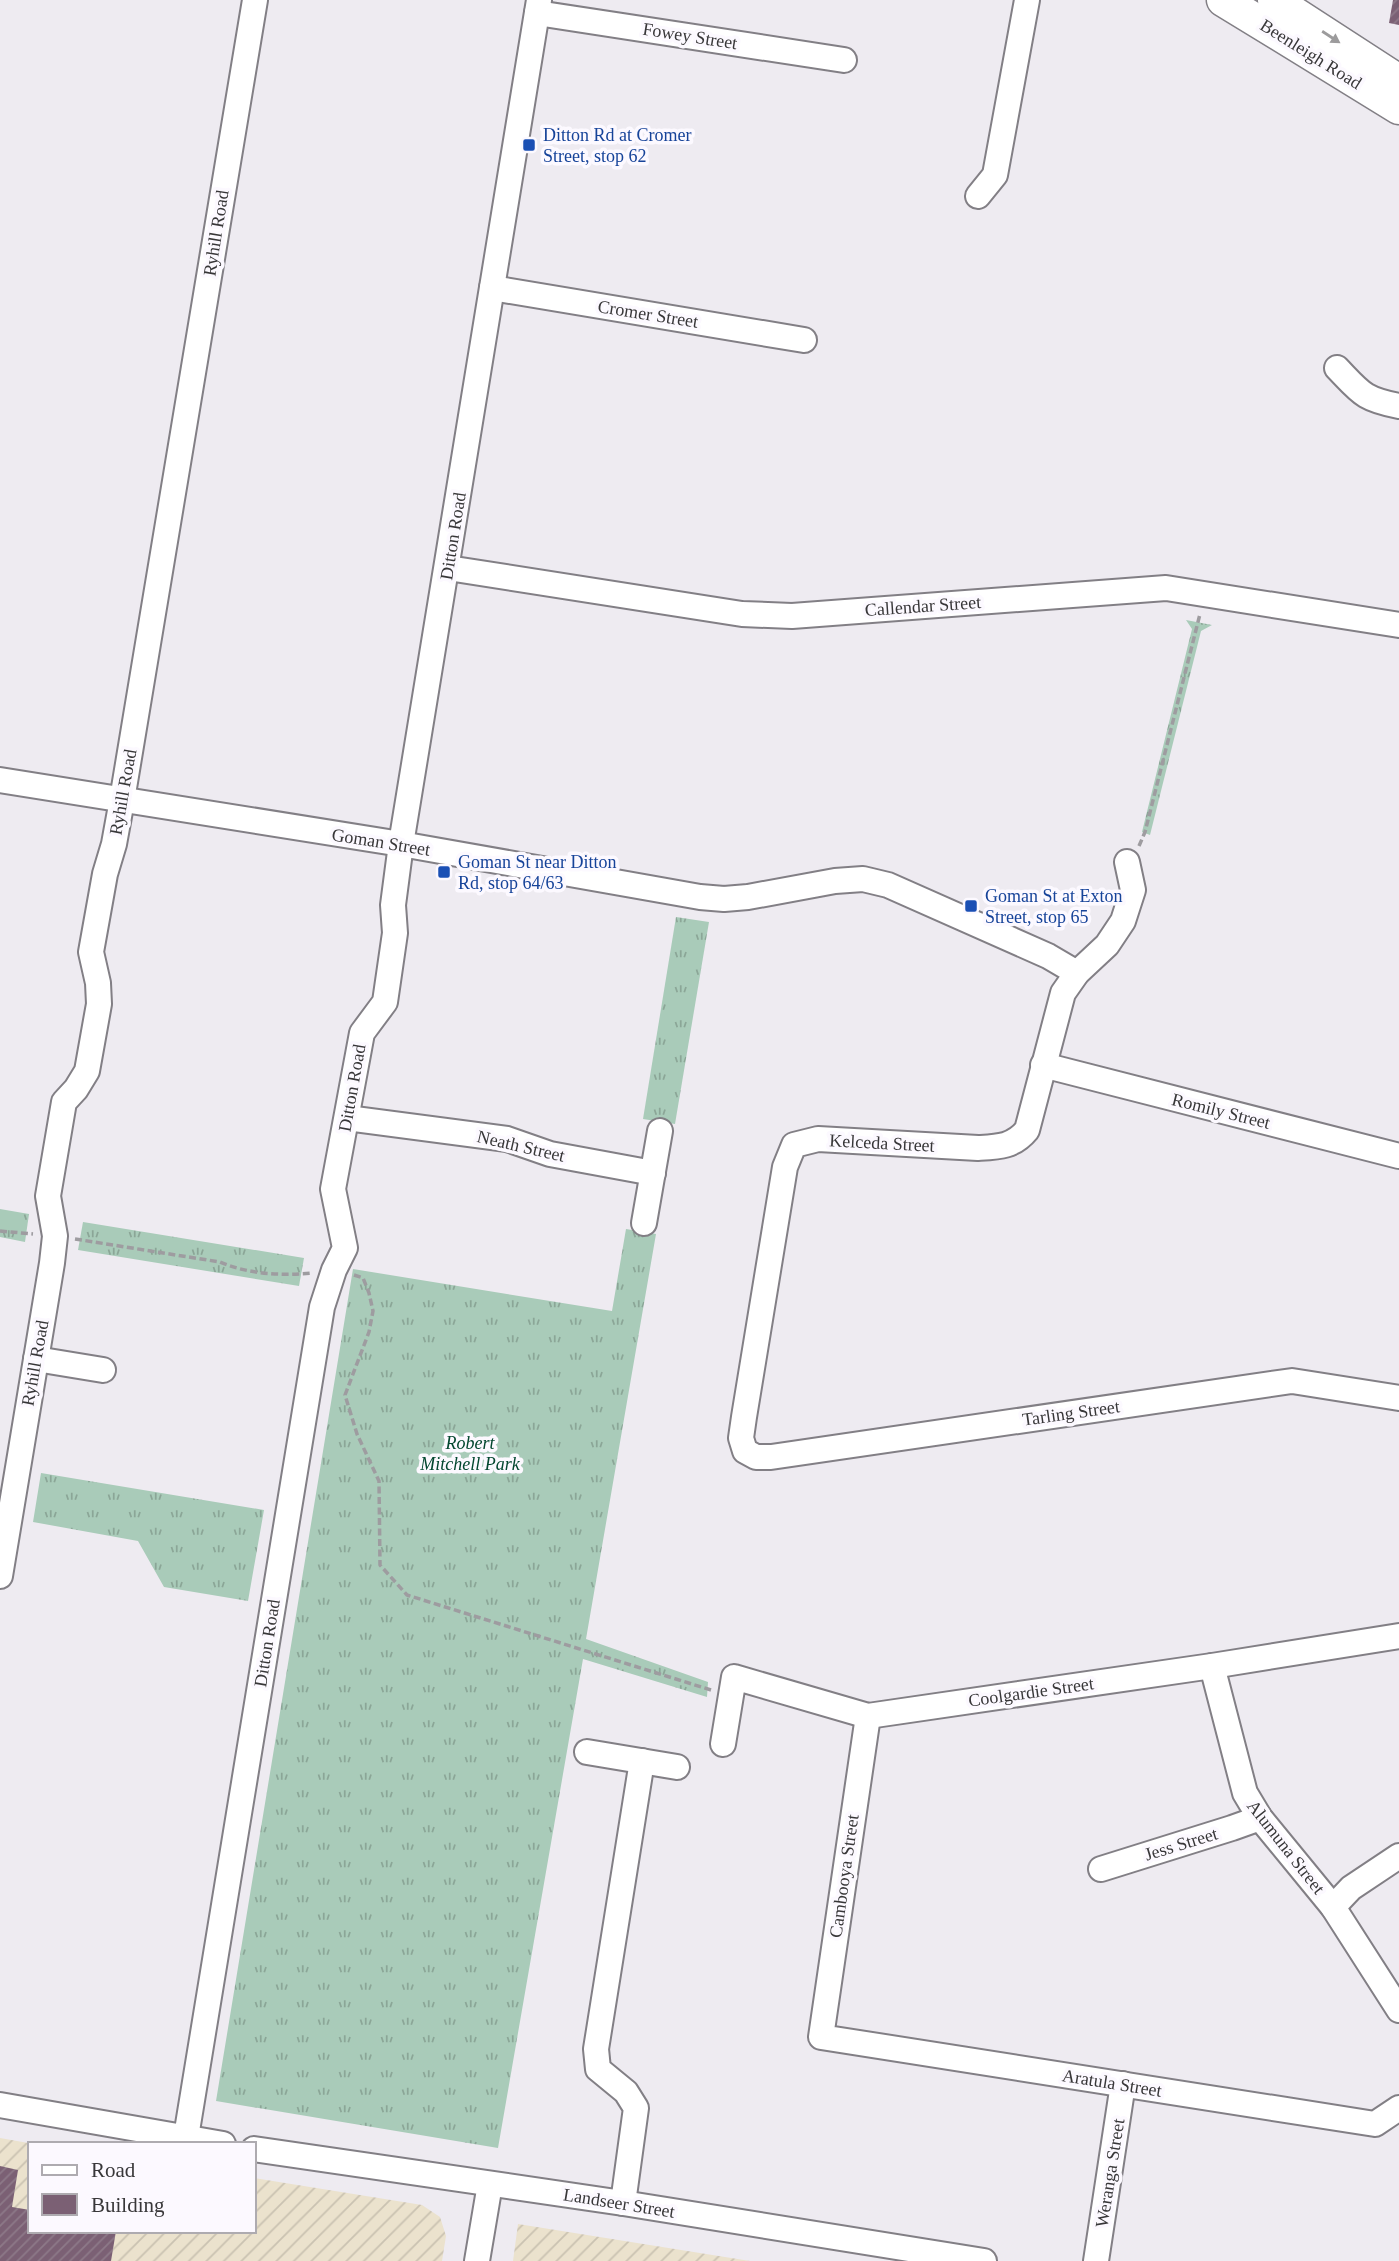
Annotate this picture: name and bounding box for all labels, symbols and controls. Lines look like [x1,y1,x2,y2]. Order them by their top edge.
street label: Beenleigh Road [1257,15,1365,93]
street label: Fowey Street [641,19,739,53]
one-way arrow [1322,30,1340,44]
place label: Ditton Rd at Cromer Street, stop 62 [543,125,691,166]
marker: Ditton Rd at Cromer Street, stop 62 [521,137,537,153]
street label: Ryhill Road [199,189,233,277]
street label: Cromer Street [596,296,700,332]
street label: Ditton Road [436,491,470,581]
street label: Callendar Street [864,592,982,620]
street label: Ryhill Road [106,748,140,836]
street label: Goman Street [330,824,432,860]
place label: Goman St near Ditton Rd, stop 64/63 [458,852,616,893]
marker: Goman St near Ditton Rd, stop 64/63 [436,864,452,880]
place label: Goman St at Exton Street, stop 65 [985,886,1123,927]
marker: Goman St at Exton Street, stop 65 [963,898,979,914]
street label: Ditton Road [334,1043,370,1133]
street label: Romily Street [1170,1089,1272,1133]
street label: Neath Street [475,1126,567,1166]
street label: Kelceda Street [829,1130,935,1156]
street label: Ryhill Road [18,1319,52,1407]
street label: Tarling Street [1021,1396,1121,1430]
park label: Robert Mitchell Park [419,1433,521,1474]
street label: Ditton Road [250,1598,284,1688]
street label: Coolgardie Street [967,1673,1095,1711]
street label: Alumuna Street [1243,1796,1329,1898]
street label: Cambooya Street [825,1813,863,1939]
street label: Jess Street [1142,1823,1220,1865]
street label: Aratula Street [1061,2065,1163,2101]
street label: Weranga Street [1092,2117,1128,2229]
legend [28,2142,256,2233]
text: Road [91,2158,136,2182]
street label: Landseer Street [562,2184,676,2222]
text: Building [91,2193,165,2217]

